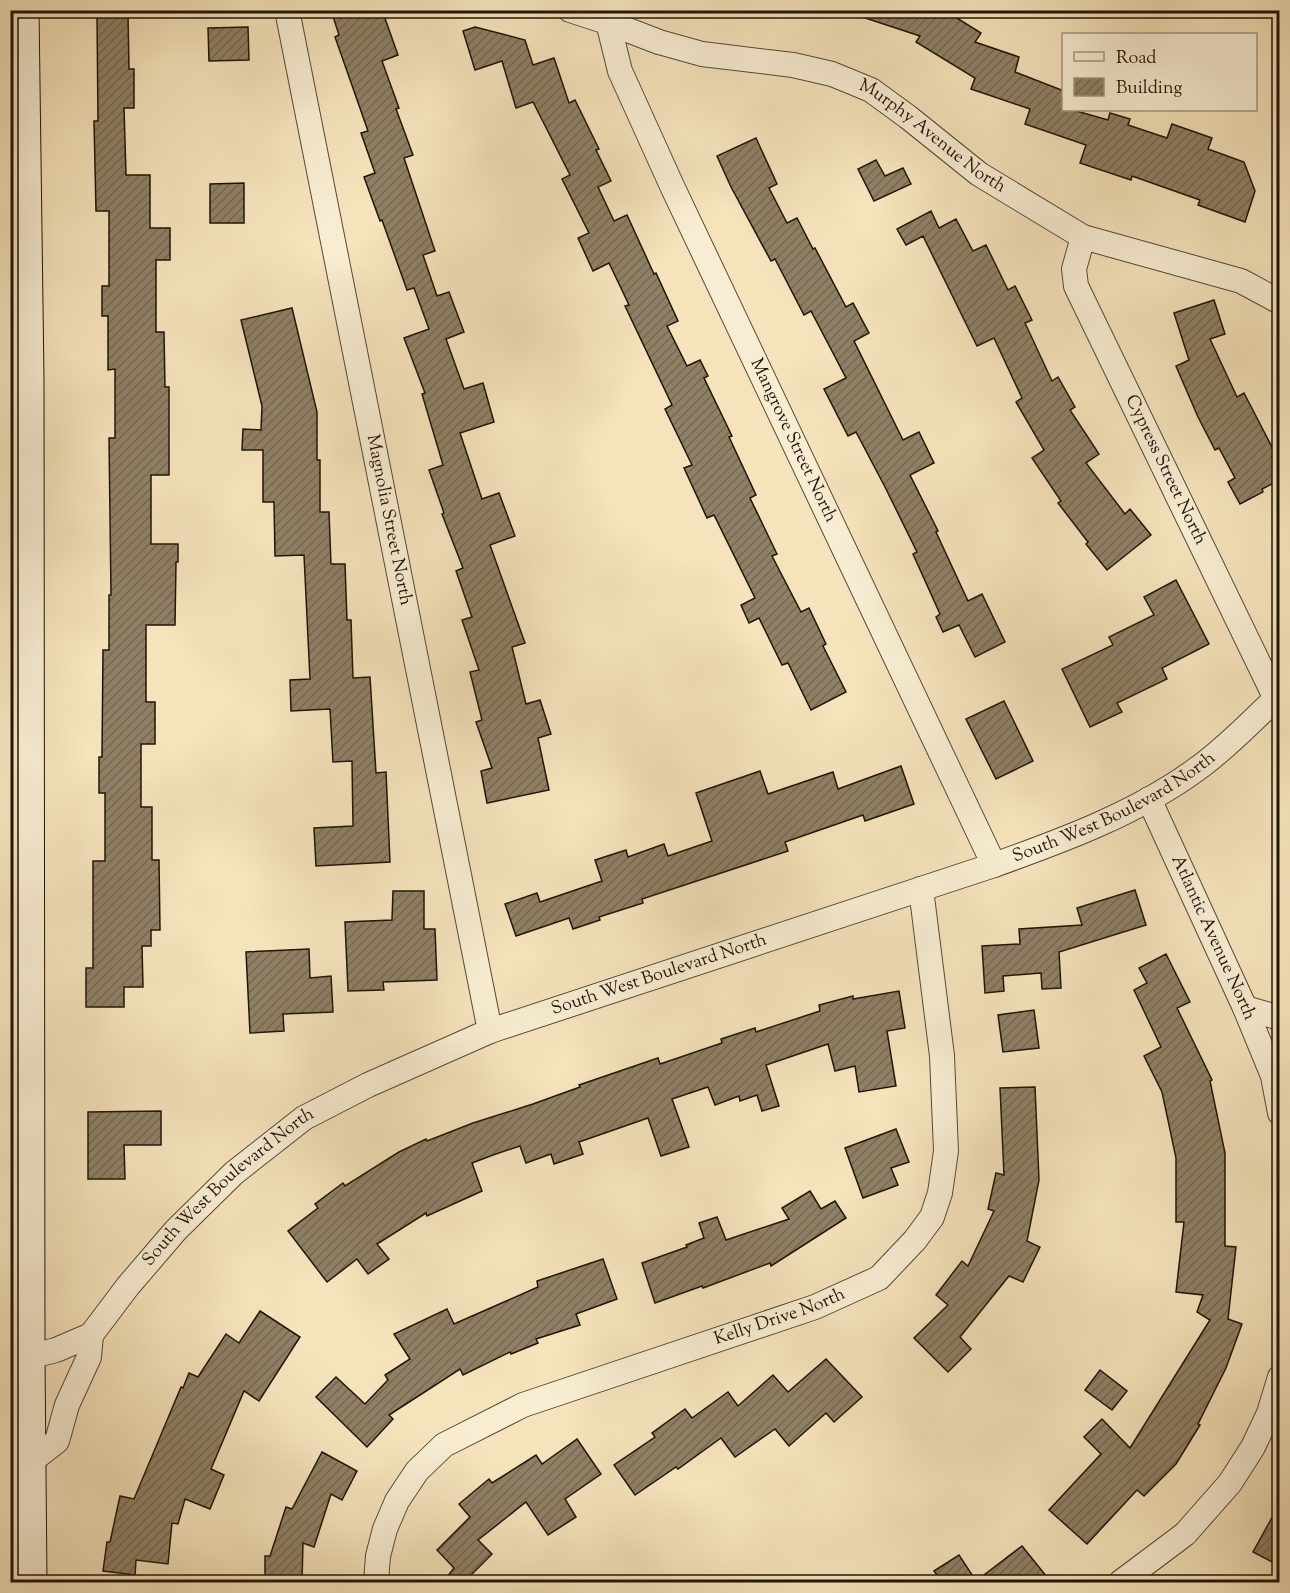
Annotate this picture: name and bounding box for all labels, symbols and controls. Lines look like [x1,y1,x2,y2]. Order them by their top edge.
legend [1062,33,1257,111]
text: Road [1116,46,1156,72]
street label: Murphy Avenue North [855,73,1011,200]
text: Building [1116,76,1182,102]
street label: Mangrove Street North [743,354,843,528]
street label: Cypress Street North [1118,391,1213,550]
street label: Magnolia Street North [359,432,418,608]
street label: South West Boulevard North [1009,746,1222,870]
street label: Atlantic Avenue North [1164,851,1262,1025]
street label: South West Boulevard North [548,928,771,1023]
street label: South West Boulevard North [137,1102,319,1273]
street label: Kelly Drive North [711,1282,850,1353]

